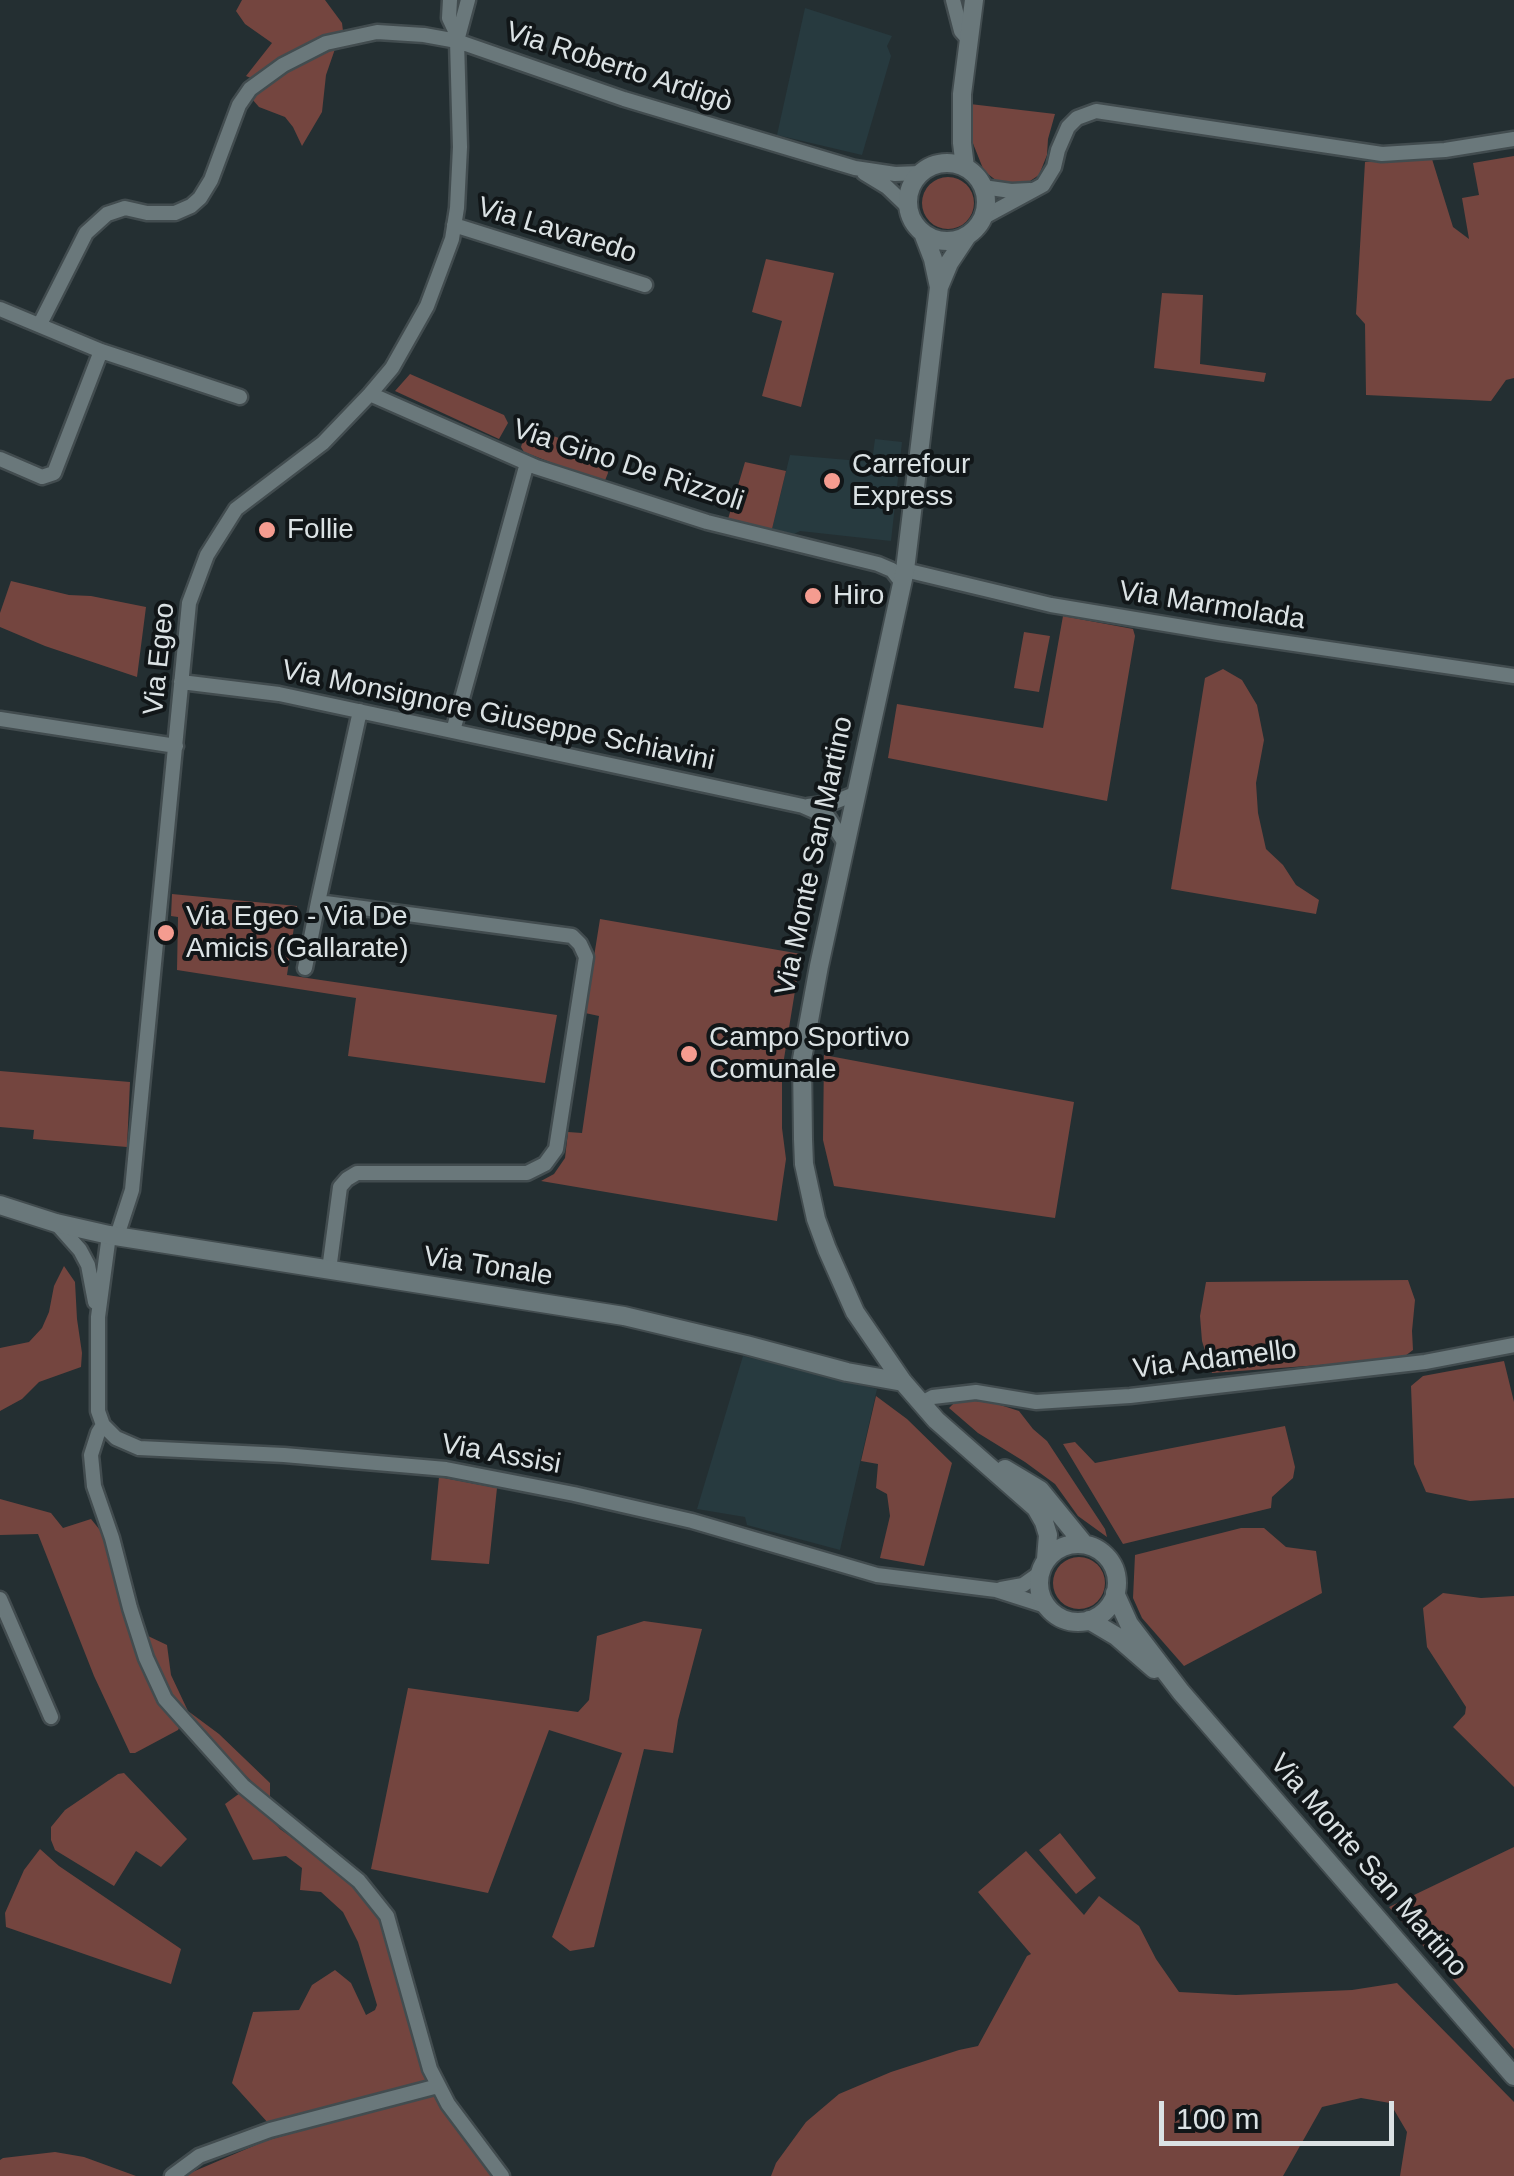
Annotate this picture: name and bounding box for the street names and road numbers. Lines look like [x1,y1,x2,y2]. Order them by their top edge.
street label: Via Roberto Ardigò [502,16,736,120]
street label: Via Lavaredo [473,191,641,271]
street label: Via Gino De Rizzoli [508,413,748,519]
street label: Via Marmolada [1117,575,1307,637]
street label: Via Egeo [137,601,183,717]
street label: Via Monsignore Giuseppe Schiavini [279,654,717,778]
street label: Via Monte San Martino [769,713,861,999]
street label: Via Tonale [421,1240,555,1294]
street label: Via Adamello [1131,1333,1299,1387]
street label: Via Assisi [439,1428,563,1482]
street label: Via Monte San Martino [1262,1748,1474,1984]

